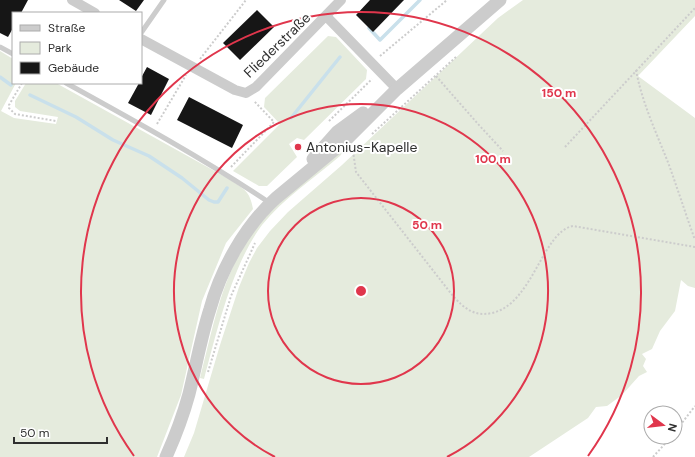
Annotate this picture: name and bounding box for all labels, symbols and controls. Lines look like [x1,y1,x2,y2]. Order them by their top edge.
street label: Fliederstraße [240,9,314,81]
legend [12,12,142,84]
text: Straße [48,20,85,36]
text: Park [48,40,72,56]
text: Gebäude [48,60,99,76]
text: 150 m [542,85,576,101]
place label: Antonius-Kapelle [306,138,417,156]
marker: Antonius-Kapelle [293,142,303,152]
text: 100 m [475,151,511,167]
text: 50 m [412,217,442,233]
centre of rings [354,284,368,298]
north arrow [643,405,683,445]
scale bar [14,419,107,445]
text: N [665,422,680,433]
text: 50 m [20,425,49,441]

